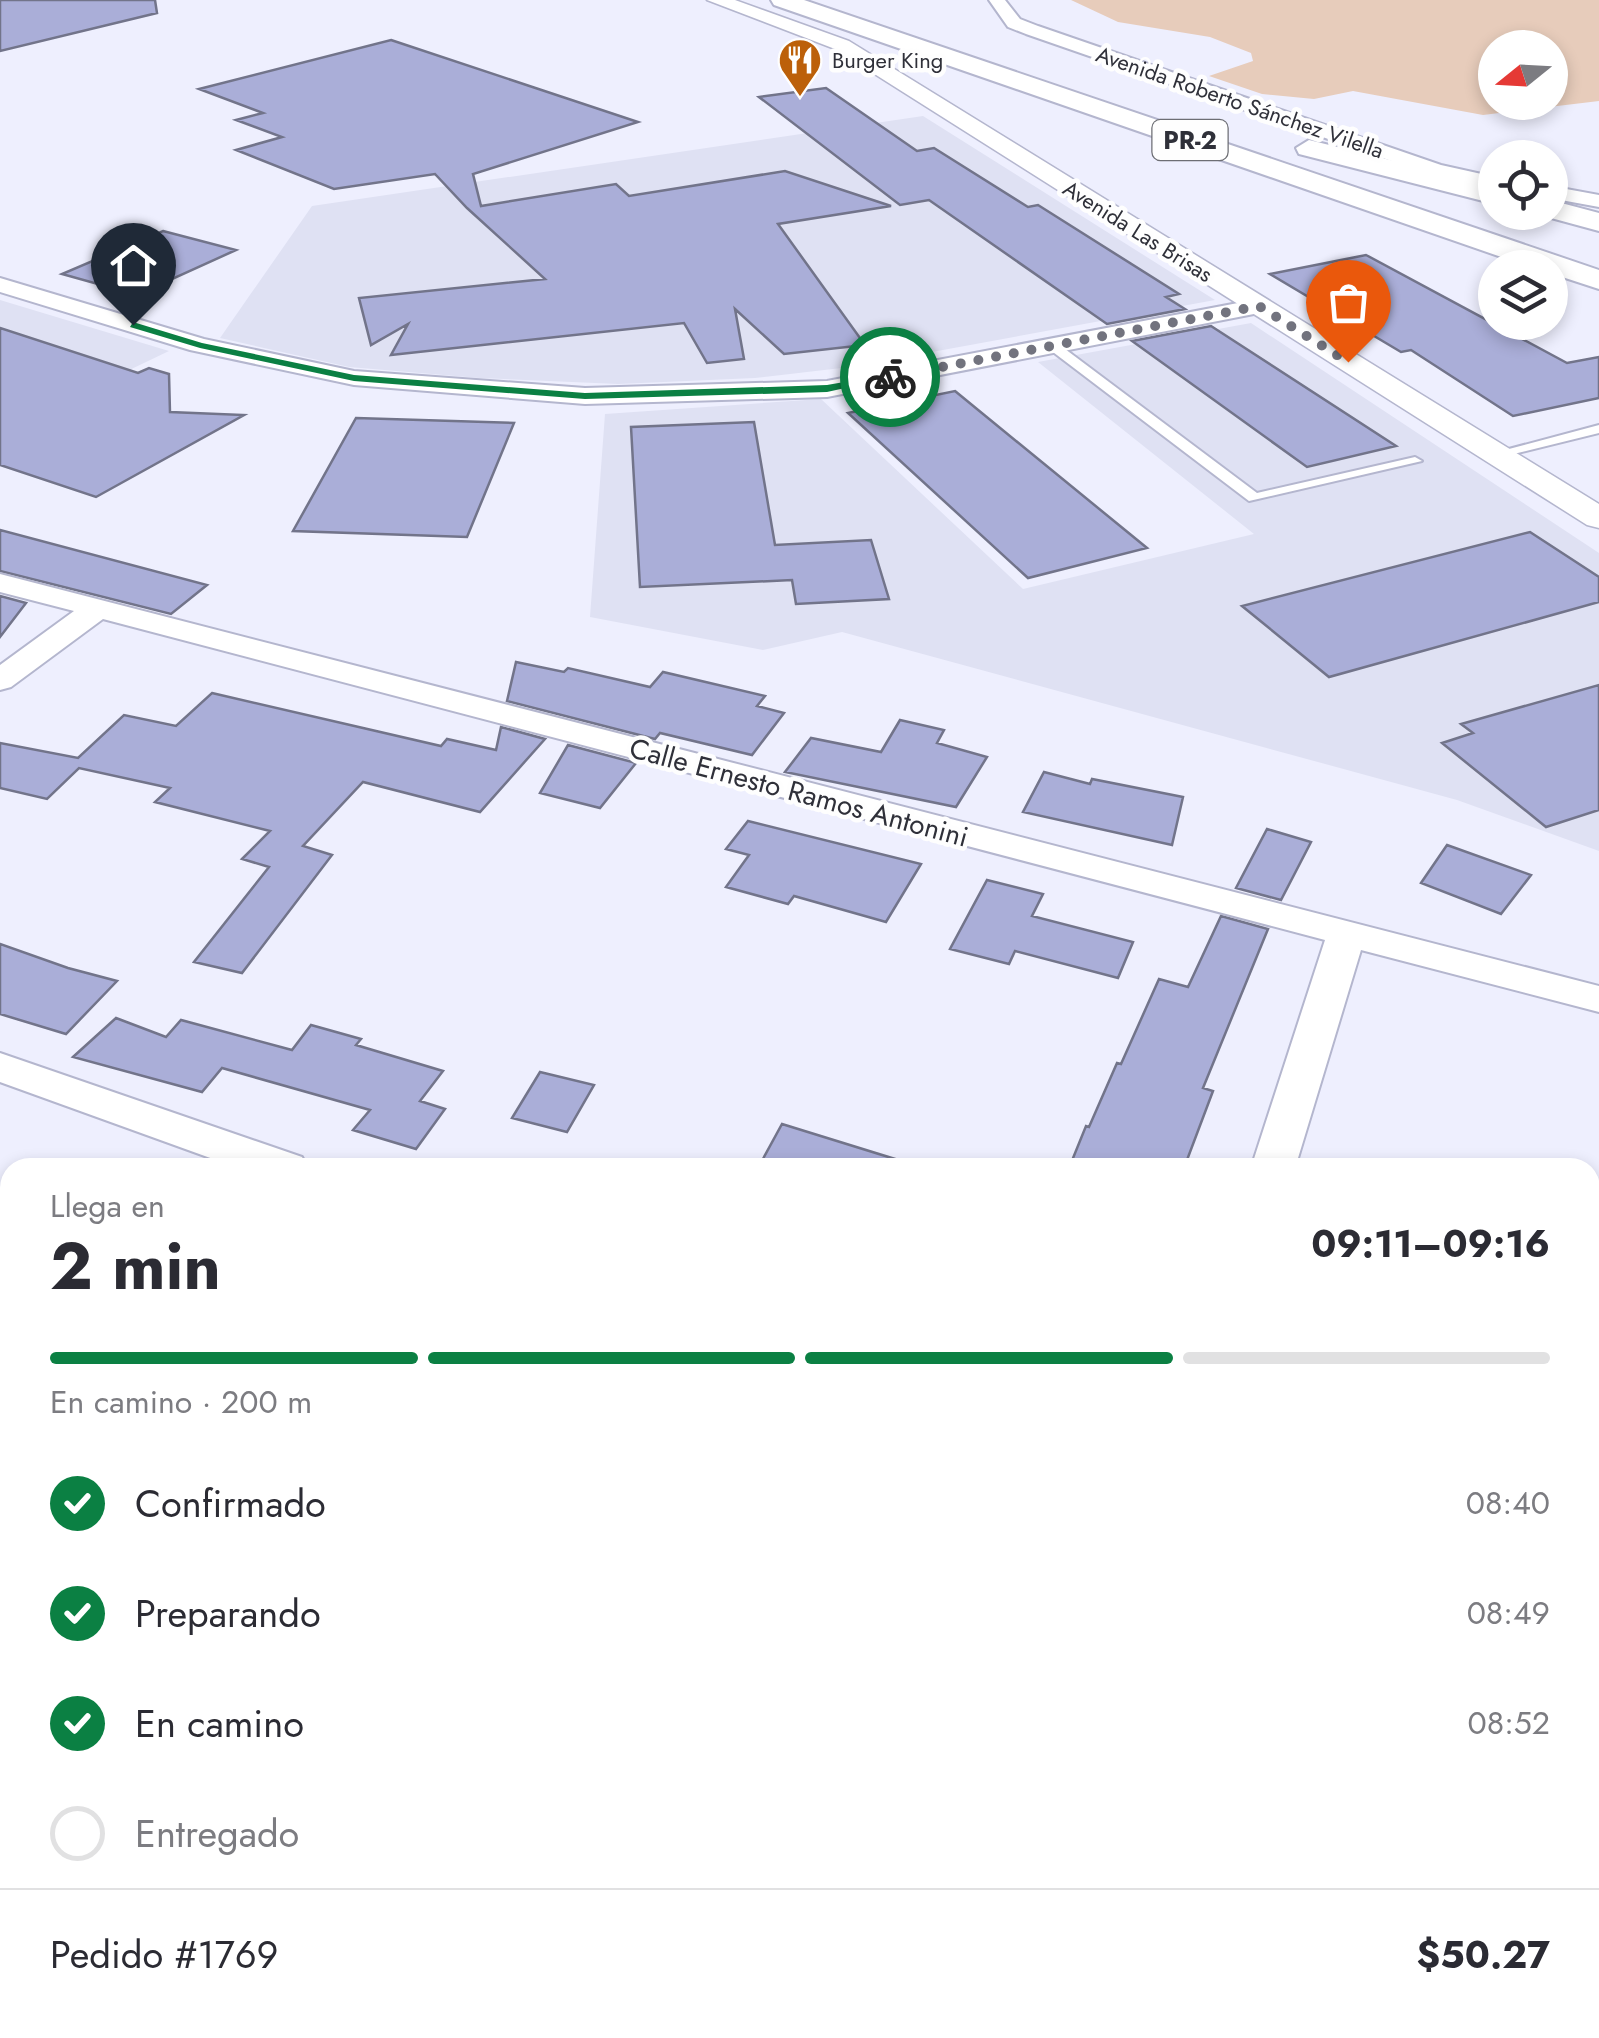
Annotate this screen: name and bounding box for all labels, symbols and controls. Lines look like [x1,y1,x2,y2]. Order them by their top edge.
north arrow [1478,30,1568,120]
map controls [1478,30,1568,340]
restaurant icon: Burger King [777,37,823,98]
street label: Avenida Roberto Sánchez Vilella [1092,38,1388,166]
place label: Burger King [832,44,943,76]
road number: PR-2 [1152,120,1228,160]
button: locate [1478,140,1568,230]
street label: Avenida Las Brisas [1057,172,1219,290]
pin [91,223,176,326]
icon: home [106,238,161,293]
button: layers [1478,250,1568,340]
pin [1306,260,1391,363]
icon: bag [1321,275,1376,330]
courier [840,327,940,427]
icon: bike [863,350,918,405]
street label: Calle Ernesto Ramos Antonini [625,727,973,857]
text: Llega en [50,1183,165,1229]
text: 09:11–09:16 [1311,1216,1550,1271]
text: 2 min [50,1219,221,1313]
text: En camino · 200 m [50,1379,312,1425]
icon: check [50,1476,105,1531]
text: Confirmado [135,1476,326,1531]
text: 08:40 [1466,1480,1550,1526]
icon: check [50,1586,105,1641]
text: Preparando [135,1586,321,1641]
text: 08:49 [1467,1590,1550,1636]
icon: check [50,1696,105,1751]
text: En camino [135,1696,304,1751]
text: 08:52 [1467,1700,1550,1746]
text: Entregado [135,1806,299,1861]
text: Pedido #1769 [50,1927,278,1982]
text: $50.27 [1417,1927,1550,1982]

